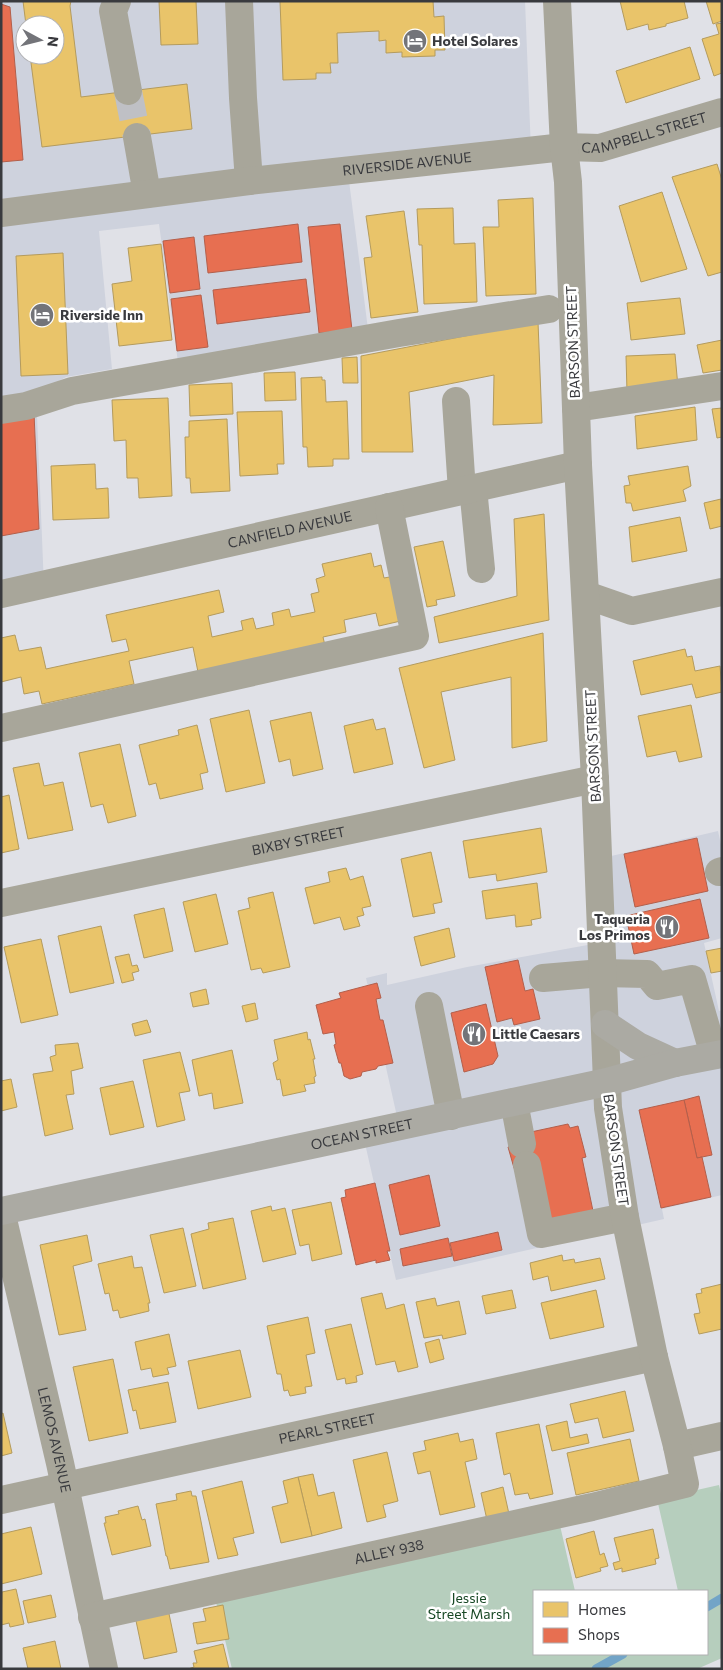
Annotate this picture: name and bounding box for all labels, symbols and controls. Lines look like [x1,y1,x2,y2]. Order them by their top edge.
north arrow [15,15,65,65]
hotel icon: Hotel Solares [402,28,428,54]
place label: Hotel Solares [432,32,518,49]
text: N [44,35,62,48]
street label: CAMPBELL STREET [581,108,709,156]
street label: RIVERSIDE AVENUE [342,148,472,179]
street label: BARSON STREET [562,285,583,399]
hotel icon: Riverside Inn [29,302,55,328]
place label: Riverside Inn [60,306,143,323]
street label: CANFIELD AVENUE [226,507,353,551]
street label: BARSON STREET [581,689,604,803]
street label: BIXBY STREET [250,822,347,858]
place label: Taqueria Los Primos [579,910,650,943]
restaurant icon: Taqueria Los Primos [654,914,680,940]
restaurant icon: Little Caesars [461,1021,487,1047]
place label: Little Caesars [492,1025,581,1042]
street label: BARSON STREET [600,1093,633,1207]
street label: OCEAN STREET [309,1115,415,1153]
street label: LEMOS AVENUE [35,1385,75,1494]
street label: PEARL STREET [277,1409,377,1447]
street label: ALLEY 938 [352,1535,425,1567]
park label: Jessie Street Marsh [428,1589,510,1622]
legend [533,1590,708,1655]
text: Homes [578,1600,626,1618]
text: Shops [578,1625,620,1643]

